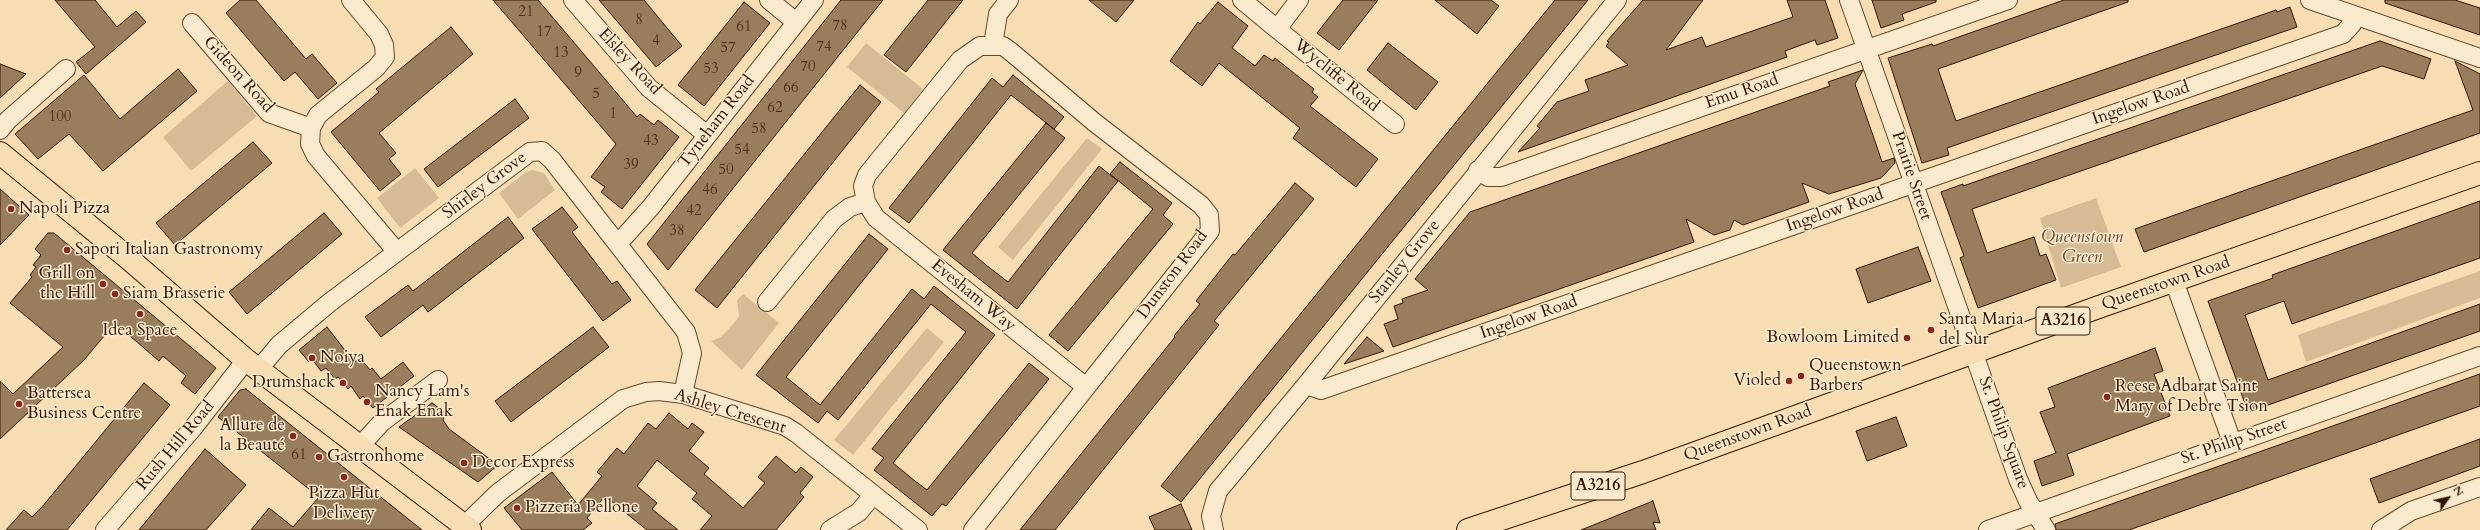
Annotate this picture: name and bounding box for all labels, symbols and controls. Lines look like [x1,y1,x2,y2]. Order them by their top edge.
house number: 21 [518,4,534,22]
house number: 8 [635,12,643,30]
house number: 78 [832,18,848,36]
house number: 61 [736,19,752,37]
house number: 17 [536,24,552,42]
street label: Elsley Road [593,25,665,99]
street label: Gideon Road [198,33,278,117]
house number: 4 [652,33,660,51]
street label: Wycliffe Road [1289,35,1383,117]
house number: 74 [816,39,832,57]
house number: 57 [720,40,736,58]
house number: 13 [553,45,569,63]
house number: 70 [800,59,816,77]
house number: 53 [703,61,719,79]
house number: 9 [574,65,582,83]
street label: Emu Road [1703,70,1781,114]
street label: Tyneham Road [675,72,759,172]
street label: Ingelow Road [2090,78,2192,130]
house number: 66 [783,80,799,98]
house number: 5 [592,86,600,104]
house number: 62 [767,100,783,118]
house number: 1 [609,106,617,124]
house number: 100 [48,109,72,127]
house number: 58 [751,121,767,139]
street label: Prairie Street [1886,129,1936,223]
house number: 43 [643,133,659,151]
house number: 54 [734,142,750,160]
street label: Shirley Grove [439,148,531,224]
house number: 39 [623,157,639,175]
house number: 50 [718,162,734,180]
house number: 46 [702,182,718,200]
street label: Ingelow Road [1784,185,1886,237]
place label: Napoli Pizza [19,199,110,219]
house number: 42 [686,203,702,221]
marker: Napoli Pizza [6,204,16,214]
street label: Stanley Grove [1365,216,1445,308]
house number: 38 [669,223,685,241]
street label: Dunston Road [1133,227,1213,323]
park label: Queenstown Green [2041,228,2123,268]
place label: Sapori Italian Gastronomy [75,240,263,260]
marker: Sapori Italian Gastronomy [62,245,72,255]
street label: Queenstown Road [2099,252,2233,316]
street label: Evesham Way [926,256,1020,336]
place label: Grill on the Hill [38,264,95,304]
marker: Grill on the Hill [98,279,108,289]
place label: Siam Brasserie [123,284,225,304]
marker: Siam Brasserie [110,289,120,299]
street label: Ingelow Road [1478,292,1580,344]
road number: A3216 [2036,307,2090,335]
marker: Idea Space [135,309,145,319]
place label: Santa Maria del Sur [1939,310,2023,350]
place label: Idea Space [103,321,177,341]
marker: Santa Maria del Sur [1926,325,1936,335]
place label: Bowloom Limited [1767,328,1899,348]
marker: Bowloom Limited [1902,333,1912,343]
place label: Noiya [320,348,365,368]
marker: Noiya [307,353,317,363]
place label: Queenstown Barbers [1809,356,1902,396]
place label: Violed [1733,371,1781,391]
marker: Queenstown Barbers [1796,371,1806,381]
place label: Drumshack [252,373,335,393]
street label: St. Philip Square [1973,374,2033,492]
marker: Violed [1784,376,1794,386]
place label: Reese Adbarat Saint Mary of Debre Tsion [2115,377,2268,417]
marker: Drumshack [338,378,348,388]
place label: Nancy Lam's Enak Enak [375,382,469,422]
place label: Battersea Business Centre [27,384,141,424]
street label: Ashley Crescent [672,385,788,439]
marker: Reese Adbarat Saint Mary of Debre Tsion [2102,392,2112,402]
street label: Rush Hill Road [133,397,219,495]
marker: Nancy Lam's Enak Enak [362,397,372,407]
marker: Battersea Business Centre [14,399,24,409]
street label: Queenstown Road [1681,401,1815,467]
street label: St. Philip Street [2178,414,2290,470]
place label: Allure de la Beauté [220,416,285,456]
marker: Allure de la Beauté [288,431,298,441]
house number: 61 [291,447,307,465]
place label: Gastronhome [327,447,425,467]
marker: Gastronhome [314,452,324,462]
place label: Decor Express [472,453,575,473]
marker: Decor Express [459,458,469,468]
marker: Pizza Hut Delivery [339,472,349,482]
road number: A3216 [1571,472,1625,500]
north arrow [2428,478,2468,518]
text: N [2449,483,2467,499]
place label: Pizza Hut Delivery [309,484,379,524]
place label: Pizzeria Pellone [525,498,639,518]
marker: Pizzeria Pellone [512,503,522,513]

